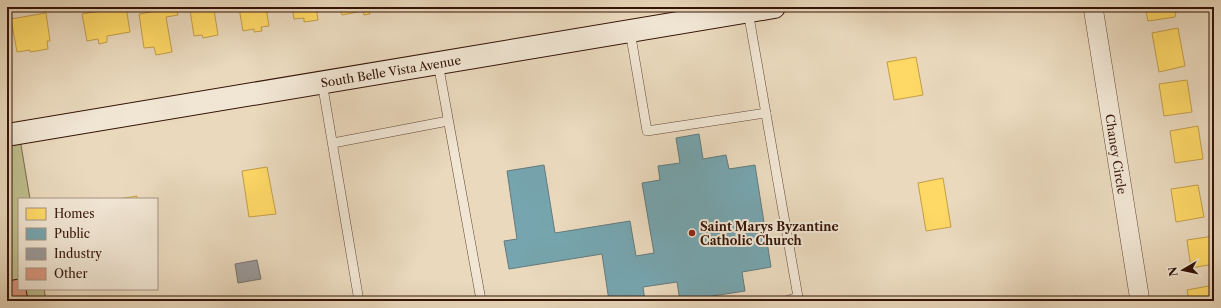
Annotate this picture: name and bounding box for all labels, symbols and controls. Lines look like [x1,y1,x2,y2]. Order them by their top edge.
street label: South Belle Vista Avenue [319,52,462,90]
street label: Chaney Circle [1103,113,1130,196]
legend [18,198,158,290]
text: Homes [54,206,94,221]
place label: Saint Marys Byzantine Catholic Church [700,219,839,248]
text: Public [54,226,90,241]
marker: Saint Marys Byzantine Catholic Church [687,228,697,238]
text: Industry [54,246,102,261]
north arrow [1163,250,1203,290]
text: N [1165,265,1181,277]
text: Other [54,266,88,281]

